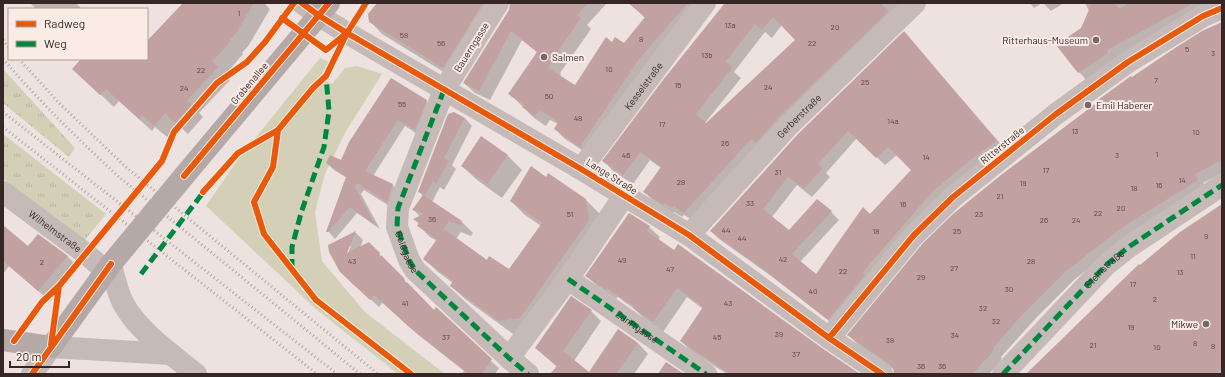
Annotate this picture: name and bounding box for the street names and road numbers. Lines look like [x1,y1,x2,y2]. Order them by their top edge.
street label: Bauerngasse [451,20,491,74]
street label: Grabenallee [228,59,270,107]
street label: Kesselstraße [622,59,665,112]
street label: Gerberstraße [774,91,823,140]
street label: Ritterstraße [978,124,1026,166]
street label: Lange Straße [584,156,640,196]
street label: Wilhelmstraße [26,207,84,254]
street label: Goldgasse [393,229,421,275]
street label: Steinstraße [1081,247,1127,290]
street label: Zunftgasse [614,308,661,345]

